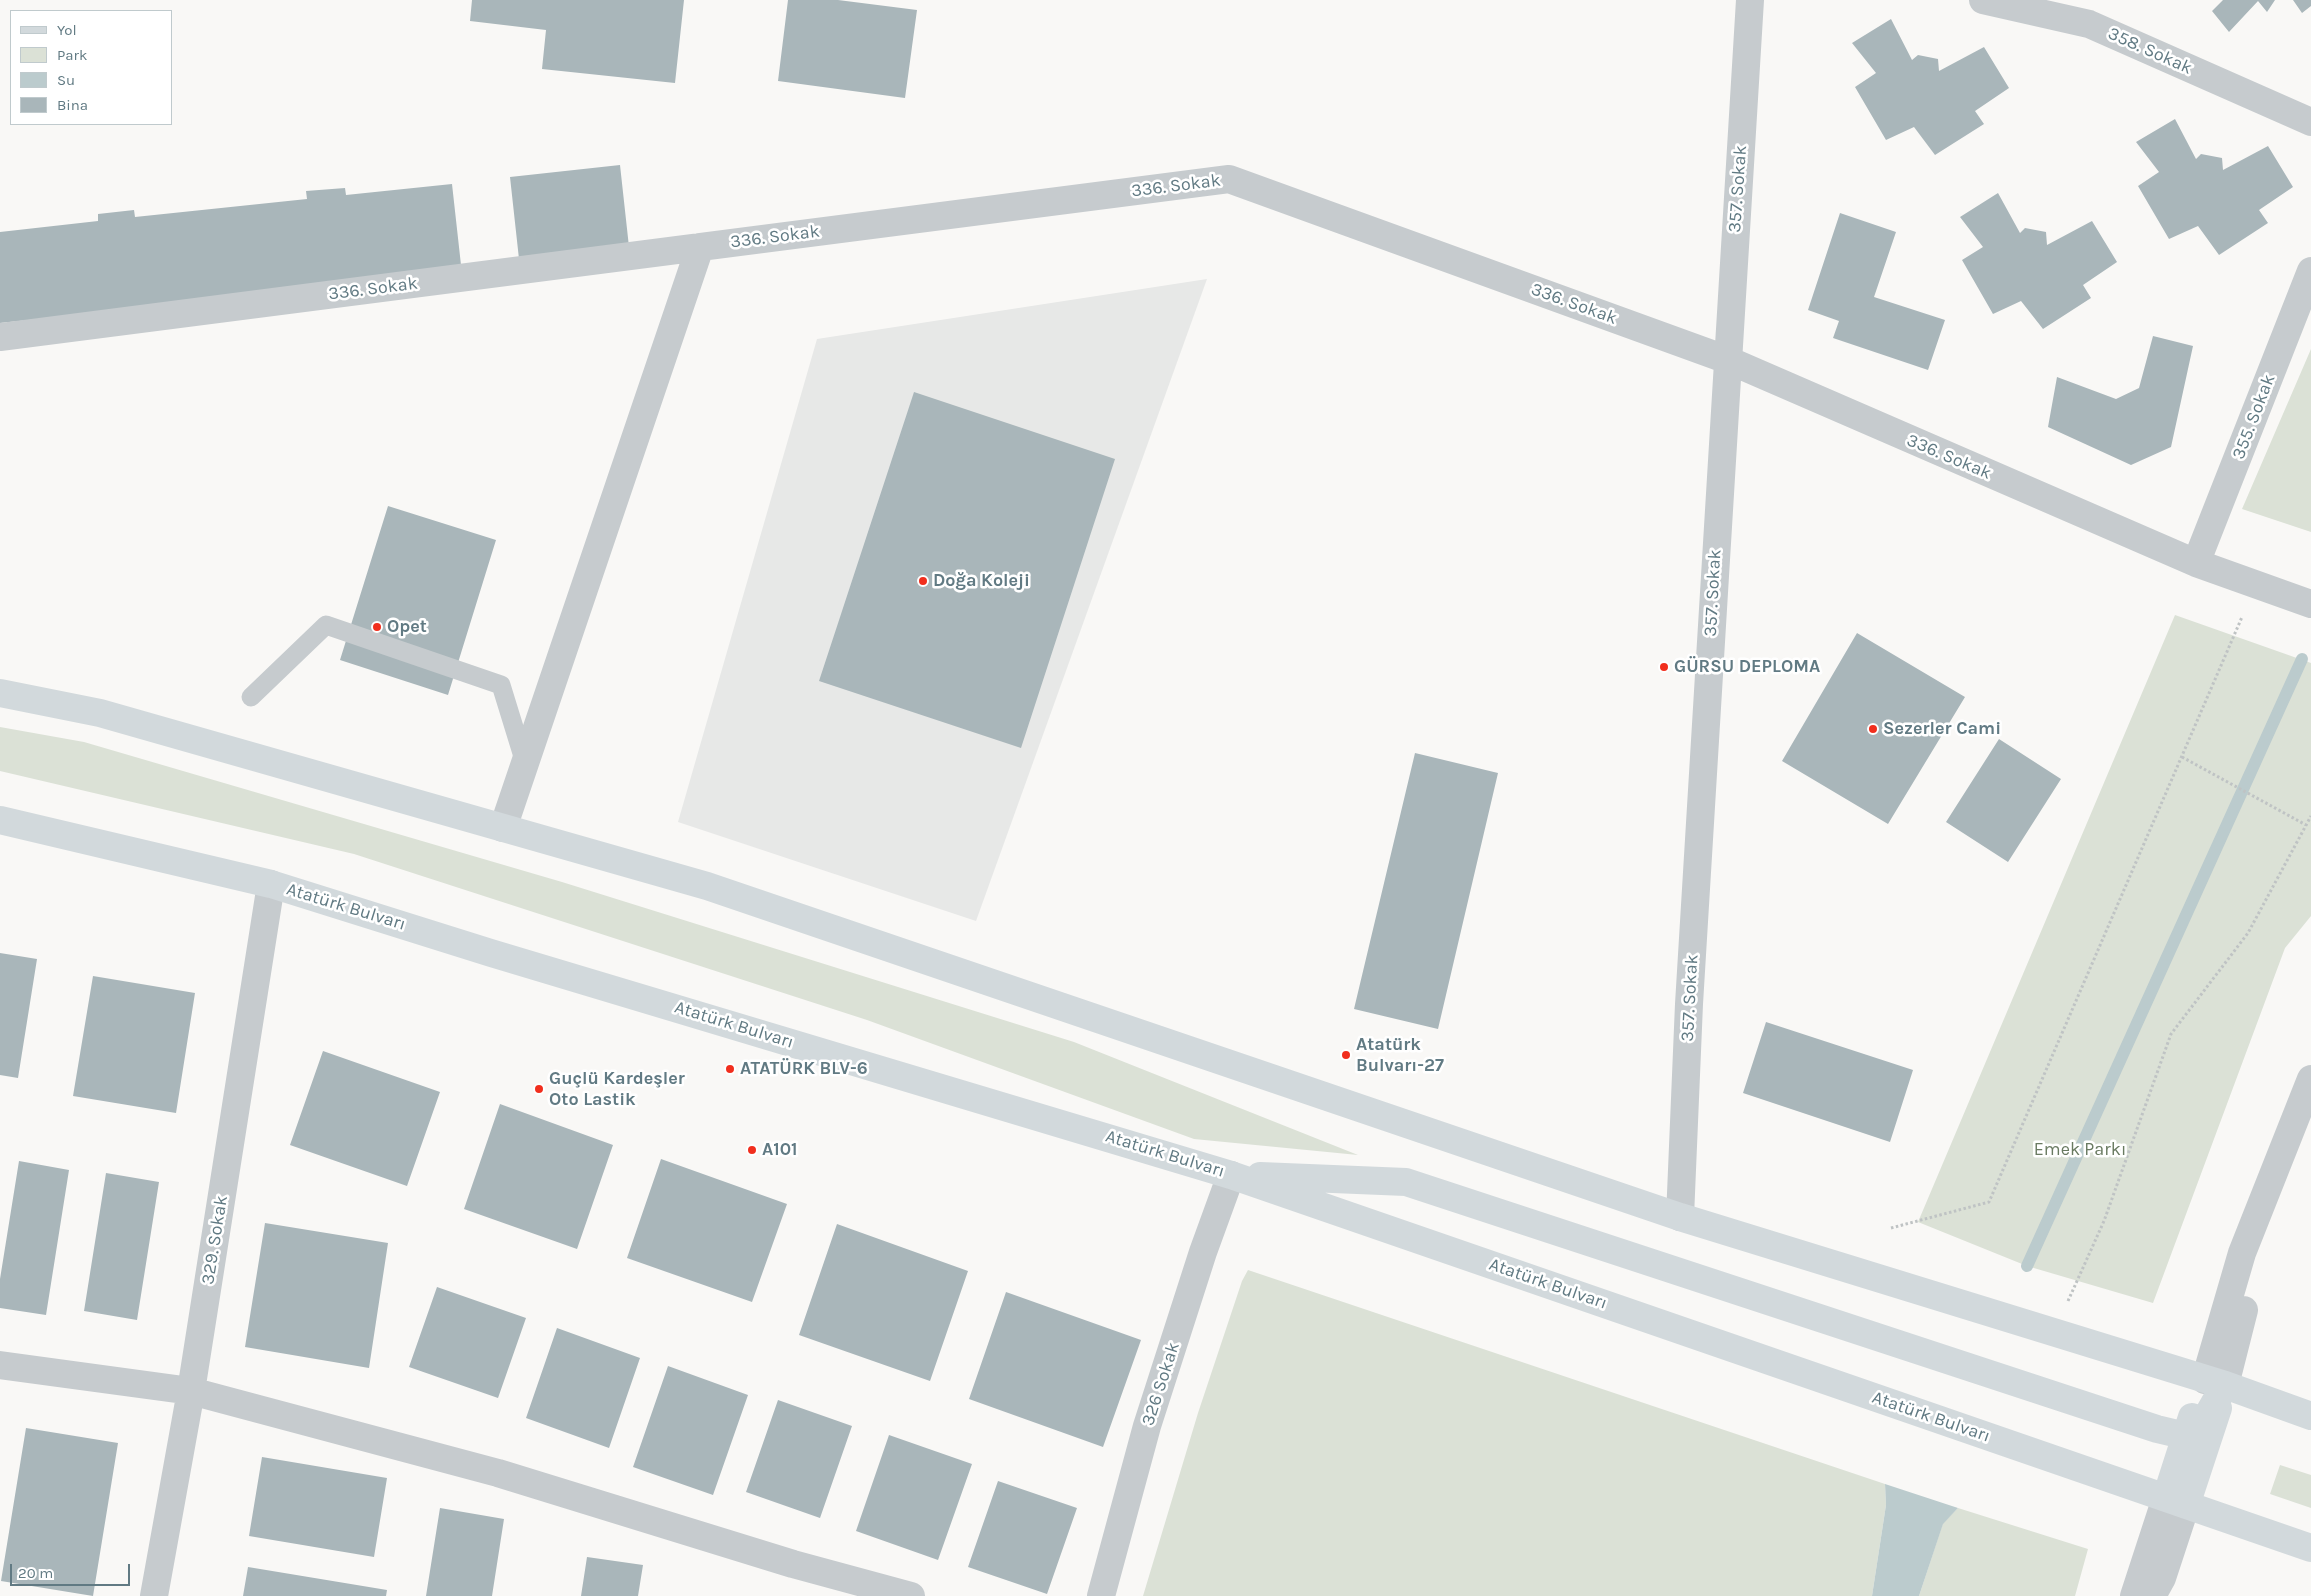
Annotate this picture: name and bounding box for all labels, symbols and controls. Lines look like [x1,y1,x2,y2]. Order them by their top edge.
legend [10,10,172,125]
text: Yol [57,21,77,39]
street label: 358. Sokak [2104,23,2196,79]
text: Park [57,46,87,64]
text: Su [57,71,75,89]
text: Bina [57,96,88,114]
street label: 357. Sokak [1724,145,1752,233]
street label: 336. Sokak [1130,170,1222,202]
street label: 336. Sokak [729,221,821,253]
street label: 336. Sokak [327,273,419,305]
street label: 336. Sokak [1528,278,1620,330]
street label: 355. Sokak [2228,371,2280,463]
street label: 336. Sokak [1903,429,1995,485]
street label: 357. Sokak [1700,549,1726,637]
place label: Doğa Koleji [933,570,1030,592]
marker: Doğa Koleji [917,575,929,587]
place label: Opet [387,616,427,638]
marker: Opet [371,621,383,633]
place label: GÜRSU DEPLOMA [1674,656,1820,678]
marker: GÜRSU DEPLOMA [1658,661,1670,673]
place label: Sezerler Cami [1883,718,2001,740]
marker: Sezerler Cami [1867,723,1879,735]
street label: Atatürk Bulvarı [284,879,408,935]
street label: 357. Sokak [1677,954,1703,1042]
street label: Atatürk Bulvarı [672,997,796,1053]
place label: Atatürk Bulvarı-27 [1356,1034,1444,1076]
marker: Atatürk Bulvarı-27 [1340,1049,1352,1061]
place label: ATATÜRK BLV-6 [740,1058,868,1080]
marker: ATATÜRK BLV-6 [724,1063,736,1075]
place label: Guçlü Kardeşler Oto Lastik [549,1068,685,1110]
marker: Guçlü Kardeşler Oto Lastik [533,1083,545,1095]
street label: Atatürk Bulvarı [1103,1126,1227,1182]
place label: A101 [762,1139,797,1161]
park label: Emek Parkı [2034,1139,2126,1161]
marker: A101 [746,1144,758,1156]
street label: 329. Sokak [197,1194,233,1286]
street label: Atatürk Bulvarı [1486,1254,1610,1314]
street label: 326 Sokak [1137,1340,1185,1428]
street label: Atatürk Bulvarı [1869,1387,1993,1447]
scale bar [12,1554,132,1586]
text: 20 m [18,1564,53,1582]

